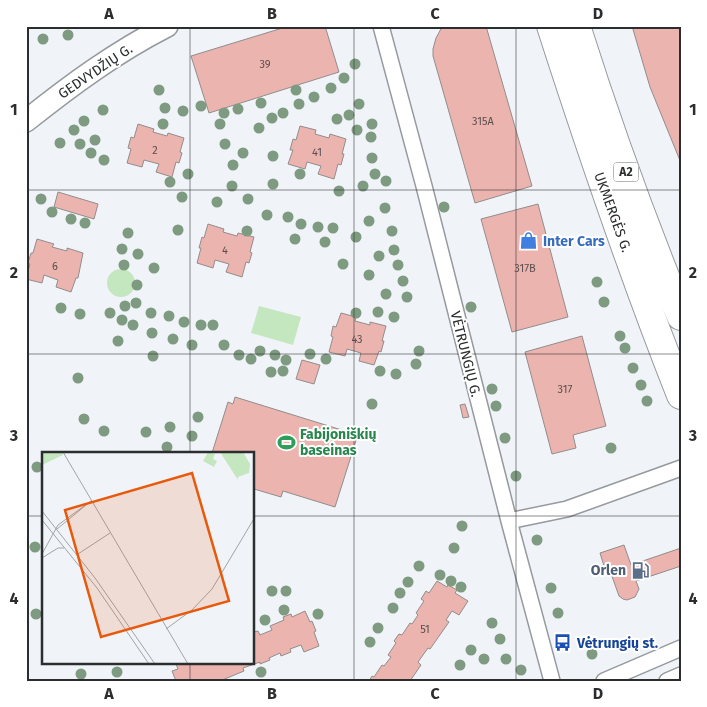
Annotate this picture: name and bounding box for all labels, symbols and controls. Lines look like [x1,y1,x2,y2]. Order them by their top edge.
text: A [103,4,114,23]
text: B [267,4,277,23]
text: C [430,4,440,23]
text: D [593,4,603,23]
street label: GEDVYDŽIŲ G. [54,39,136,103]
house number: 39 [259,58,271,71]
text: 1 [10,100,18,119]
text: 1 [689,100,697,119]
house number: 315A [472,115,495,128]
house number: 2 [152,144,158,157]
house number: 41 [312,146,322,159]
road number: A2 [614,162,638,182]
street label: UKMERGĖS G. [590,169,636,255]
shop icon: Inter Cars [519,231,539,251]
place label: Inter Cars [543,233,605,250]
house number: 4 [222,244,228,257]
house number: 6 [52,260,58,273]
house number: 317B [514,262,536,275]
text: 2 [10,263,18,282]
text: 2 [689,263,697,282]
street label: VĖTRUNGIŲ G. [447,309,485,399]
house number: 43 [351,333,363,346]
house number: 317 [558,383,573,396]
text: 3 [9,426,18,445]
place label: Fabijoniškių baseinas [300,426,377,459]
text: 3 [688,426,697,445]
sports icon: Fabijoniškių baseinas [276,432,296,452]
inset map [42,452,255,664]
fuel station icon: Orlen [630,560,650,580]
place label: Orlen [591,562,626,579]
text: 4 [9,589,19,608]
text: 4 [688,589,698,608]
house number: 51 [420,623,430,636]
bus stop icon: Vėtrungių st. [553,633,573,653]
place label: Vėtrungių st. [576,635,658,652]
text: A [103,684,114,703]
text: B [267,684,277,703]
text: C [430,684,440,703]
text: D [593,684,603,703]

